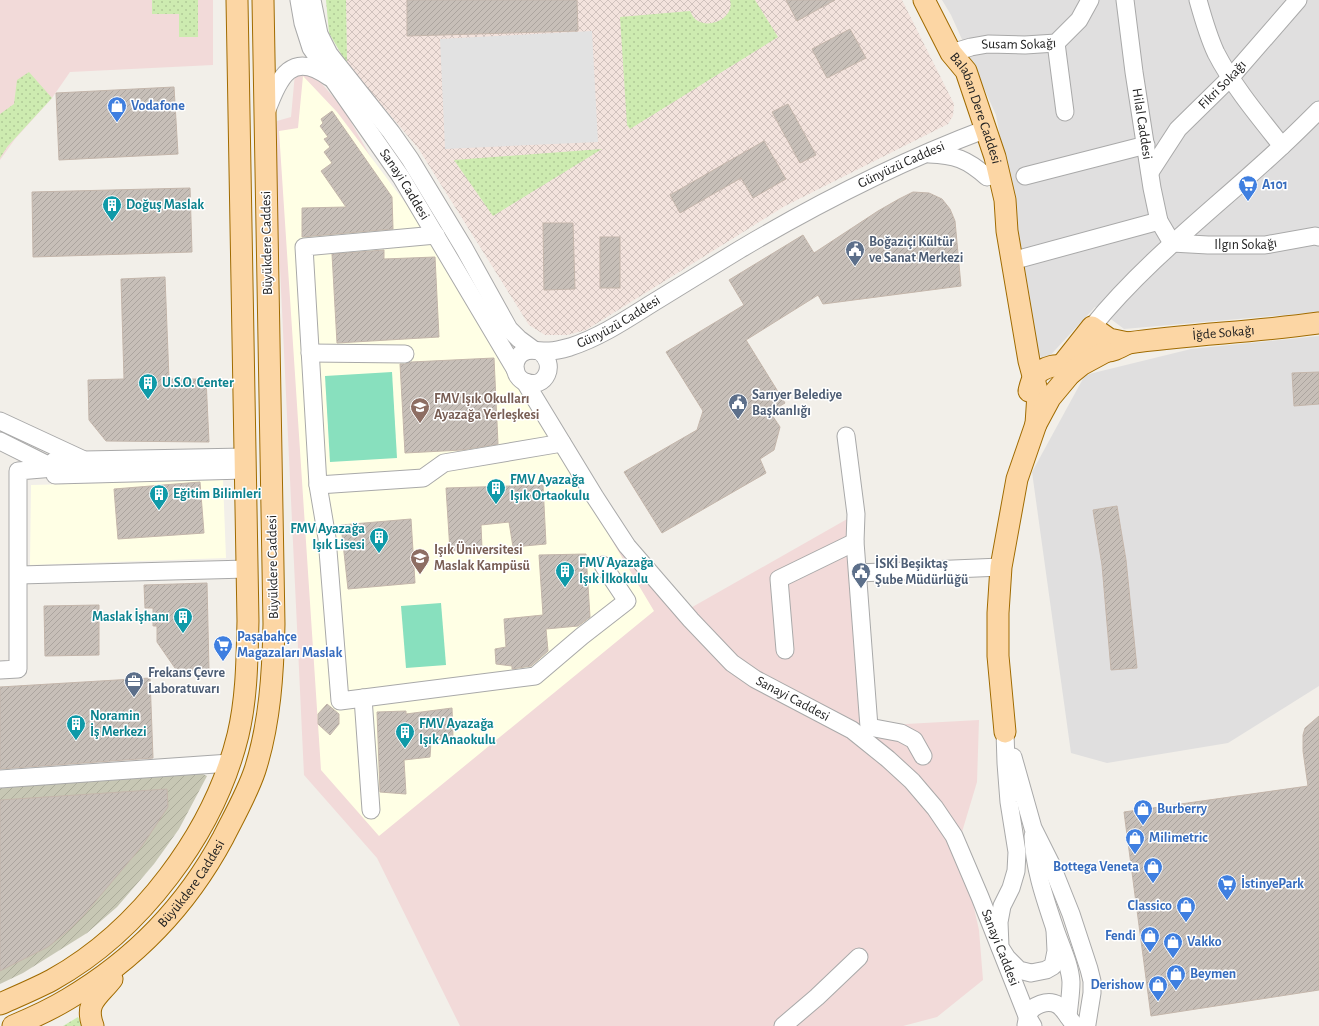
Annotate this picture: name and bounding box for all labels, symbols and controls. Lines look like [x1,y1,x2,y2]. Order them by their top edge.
street label: Susam Sokağı [980,36,1057,52]
street label: Balaban Dere Caddesi [947,50,1003,165]
street label: Fikri Sokağı [1196,58,1249,112]
street label: Hilal Caddesi [1130,87,1154,160]
shop icon: Vodafone [106,95,128,123]
place label: Vodafone [131,99,185,113]
street label: Günyüzü Caddesi [856,139,947,191]
street label: Sanayi Caddesi [377,146,432,222]
supermarket icon: A101 [1237,174,1259,202]
place label: A101 [1262,178,1288,192]
street label: Büyükdere Caddesi [259,191,275,295]
building icon: Doğuş Maslak [101,194,123,222]
place label: Doğuş Maslak [126,198,204,212]
place label: Boğaziçi Kültür ve Sanat Merkezi [869,235,963,265]
street label: Ilgın Sokağı [1214,236,1278,252]
public building icon: Boğaziçi Kültür ve Sanat Merkezi [844,239,866,267]
street label: Günyüzü Caddesi [575,293,663,351]
street label: İğde Sokağı [1192,323,1255,343]
building icon: U.S.O. Center [137,372,159,400]
place label: U.S.O. Center [162,376,234,390]
place label: Sarıyer Belediye Başkanlığı [752,388,843,418]
place label: FMV Işık Okulları Ayazağa Yerleşkesi [434,392,539,422]
public building icon: Sarıyer Belediye Başkanlığı [727,392,749,420]
school or university icon: FMV Işık Okulları Ayazağa Yerleşkesi [409,396,431,424]
place label: FMV Ayazağa Işık Ortaokulu [510,473,590,503]
building icon: FMV Ayazağa Işık Ortaokulu [485,477,507,505]
building icon: Eğitim Bilimleri [148,483,170,511]
place label: Eğitim Bilimleri [173,487,261,501]
street label: Büyükdere Caddesi [265,515,281,619]
place label: FMV Ayazağa Işık Lisesi [290,522,365,552]
building icon: FMV Ayazağa Işık Lisesi [368,526,390,554]
place label: Işık Üniversitesi Maslak Kampüsü [434,541,531,573]
school or university icon: Işık Üniversitesi Maslak Kampüsü [409,547,431,575]
place label: İSKİ Beşiktaş Şube Müdürlüğü [875,555,969,587]
place label: FMV Ayazağa Işık İlkokulu [579,556,654,586]
building icon: FMV Ayazağa Işık İlkokulu [554,560,576,588]
public building icon: İSKİ Beşiktaş Şube Müdürlüğü [850,561,872,589]
building icon: Maslak İşhanı [172,606,194,634]
place label: Maslak İşhanı [92,608,169,624]
place label: Paşabahçe Magazaları Maslak [237,630,343,660]
supermarket icon: Paşabahçe Magazaları Maslak [212,634,234,662]
place label: Frekans Çevre Laboratuvarı [148,666,225,696]
office icon: Frekans Çevre Laboratuvarı [123,670,145,698]
street label: Sanayi Caddesi [753,674,832,724]
place label: Noramin İş Merkezi [90,709,147,739]
building icon: Noramin İş Merkezi [65,713,87,741]
place label: FMV Ayazağa Işık Anaokulu [419,717,496,747]
building icon: FMV Ayazağa Işık Anaokulu [394,721,416,749]
shop icon: Burberry [1132,798,1154,826]
place label: Burberry [1157,802,1208,816]
shop icon: Milimetric [1124,827,1146,855]
place label: Milimetric [1149,831,1208,845]
street label: Büyükdere Caddesi [155,838,227,930]
shop icon: Bottega Veneta [1142,856,1164,884]
place label: Bottega Veneta [1053,860,1139,874]
supermarket icon: İstinyePark [1216,873,1238,901]
place label: İstinyePark [1241,875,1304,891]
shop icon: Classico [1175,895,1197,923]
place label: Classico [1128,899,1172,913]
street label: Sanayi Caddesi [979,907,1021,988]
shop icon: Fendi [1139,925,1161,953]
place label: Fendi [1105,929,1136,943]
shop icon: Vakko [1162,931,1184,959]
place label: Vakko [1187,935,1222,949]
shop icon: Beymen [1165,963,1187,991]
place label: Beymen [1190,967,1236,981]
shop icon: Derishow [1147,974,1169,1002]
place label: Derishow [1090,978,1144,992]

